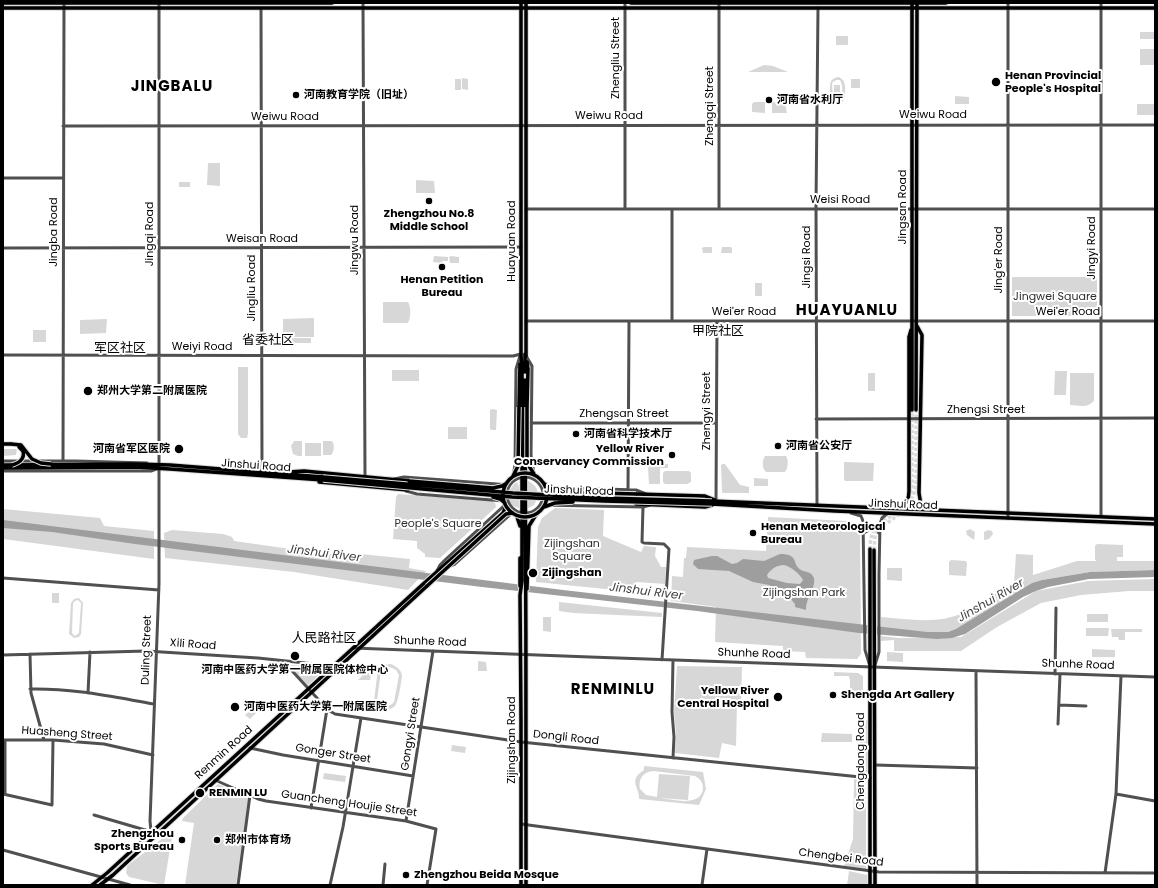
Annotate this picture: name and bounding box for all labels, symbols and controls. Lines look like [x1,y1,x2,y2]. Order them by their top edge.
street label: Zhengliu Street [609,17,623,99]
street label: Zhengqi Street [703,66,717,146]
place label: Henan Provincial People's Hospital [1005,69,1101,95]
marker: Henan Provincial People's Hospital [990,76,1002,88]
district label: JINGBALU [131,78,213,96]
place label: 河南教育学院（旧址） [304,88,414,102]
marker: 河南教育学院（旧址） [291,90,301,100]
place label: 河南省水利厅 [777,93,843,107]
marker: 河南省水利厅 [764,95,774,105]
street label: Weiwu Road [899,108,967,122]
street label: Weiwu Road [575,109,643,123]
street label: Weiwu Road [251,110,319,124]
street label: Jingsan Road [896,170,910,244]
street label: Weisi Road [810,193,870,207]
marker: Zhengzhou No.8 Middle School [424,196,434,206]
street label: Jingba Road [47,197,61,267]
street label: Huayuan Road [505,200,519,282]
street label: Jingqi Road [143,202,157,266]
street label: Jingwu Road [348,205,362,275]
place label: Zhengzhou No.8 Middle School [384,207,474,233]
street label: Jingyi Road [1085,216,1099,280]
street label: Jingsi Road [800,226,814,288]
street label: Jing'er Road [992,226,1006,294]
street label: Weisan Road [226,232,298,246]
street label: Jingliu Road [245,254,259,322]
marker: Henan Petition Bureau [437,262,447,272]
place label: Henan Petition Bureau [401,273,483,299]
park label: Jingwei Square [1013,290,1097,304]
district label: HUAYUANLU [796,302,898,320]
street label: Wei'er Road [712,305,776,319]
street label: Wei'er Road [1036,305,1100,319]
district label: 甲院社区 [692,324,744,340]
district label: 省委社区 [242,333,294,349]
street label: Weiyi Road [172,340,232,354]
district label: 军区社区 [94,341,146,357]
street label: Zhengyi Street [700,372,714,450]
place label: 郑州大学第二附属医院 [97,384,207,398]
marker: 郑州大学第二附属医院 [82,385,94,397]
street label: Zhengsi Street [947,403,1025,417]
street label: Zhengsan Street [579,407,669,421]
place label: 河南省科学技术厅 [584,427,672,441]
marker: 河南省科学技术厅 [571,429,581,439]
place label: 河南省公安厅 [786,439,852,453]
marker: 河南省公安厅 [773,441,783,451]
place label: 河南省军区医院 [93,442,170,456]
place label: Yellow River Conservancy Commission [514,442,664,468]
marker: 河南省军区医院 [173,443,185,455]
marker: Yellow River Conservancy Commission [667,450,677,460]
street label: Jinshui Road [221,457,291,475]
street label: Jinshui Road [544,483,614,499]
street label: Jinshui Road [868,497,938,513]
park label: People's Square [395,517,481,531]
place label: Henan Meteorological Bureau [761,520,886,546]
marker: Henan Meteorological Bureau [748,528,758,538]
park label: Zijingshan Square [544,537,600,563]
water label: Jinshui River [286,542,362,566]
place label: Zijingshan [542,566,602,580]
marker: Zijingshan [527,567,539,579]
water label: Jinshui River [955,576,1027,626]
water label: Jinshui River [608,580,684,604]
park label: Zijingshan Park [763,586,845,600]
street label: Duling Street [139,615,155,685]
district label: 人民路社区 [292,631,356,647]
street label: Shunhe Road [393,634,467,650]
street label: Xili Road [169,637,217,653]
street label: Shunhe Road [717,646,791,662]
marker: 河南中医药大学第一附属医院体检中心 [289,650,301,662]
street label: Shunhe Road [1041,657,1115,673]
place label: 河南中医药大学第一附属医院体检中心 [202,663,388,677]
district label: RENMINLU [571,681,655,699]
place label: Yellow River Central Hospital [677,684,769,710]
place label: Shengda Art Gallery [841,688,954,702]
marker: Shengda Art Gallery [828,690,838,700]
marker: Yellow River Central Hospital [772,691,784,703]
street label: Gongyi Street [399,696,423,772]
street label: Zijingshan Road [505,696,519,784]
place label: 河南中医药大学第一附属医院 [244,700,387,714]
marker: 河南中医药大学第一附属医院 [229,701,241,713]
street label: Chengdong Road [854,712,868,810]
street label: Huasheng Street [21,724,113,744]
street label: Renmin Road [192,724,256,782]
street label: Dongli Road [532,728,600,748]
street label: Gonger Street [294,742,372,766]
place label: RENMIN LU [209,786,267,800]
marker: RENMIN LU [194,787,206,799]
street label: Guancheng Houjie Street [280,788,418,820]
place label: Zhengzhou Sports Bureau [94,827,174,853]
place label: 郑州市体育场 [225,833,291,847]
marker: Zhengzhou Sports Bureau [177,835,187,845]
marker: 郑州市体育场 [212,835,222,845]
street label: Chengbei Road [798,846,884,870]
place label: Zhengzhou Beida Mosque [414,868,559,882]
marker: Zhengzhou Beida Mosque [401,870,411,880]

